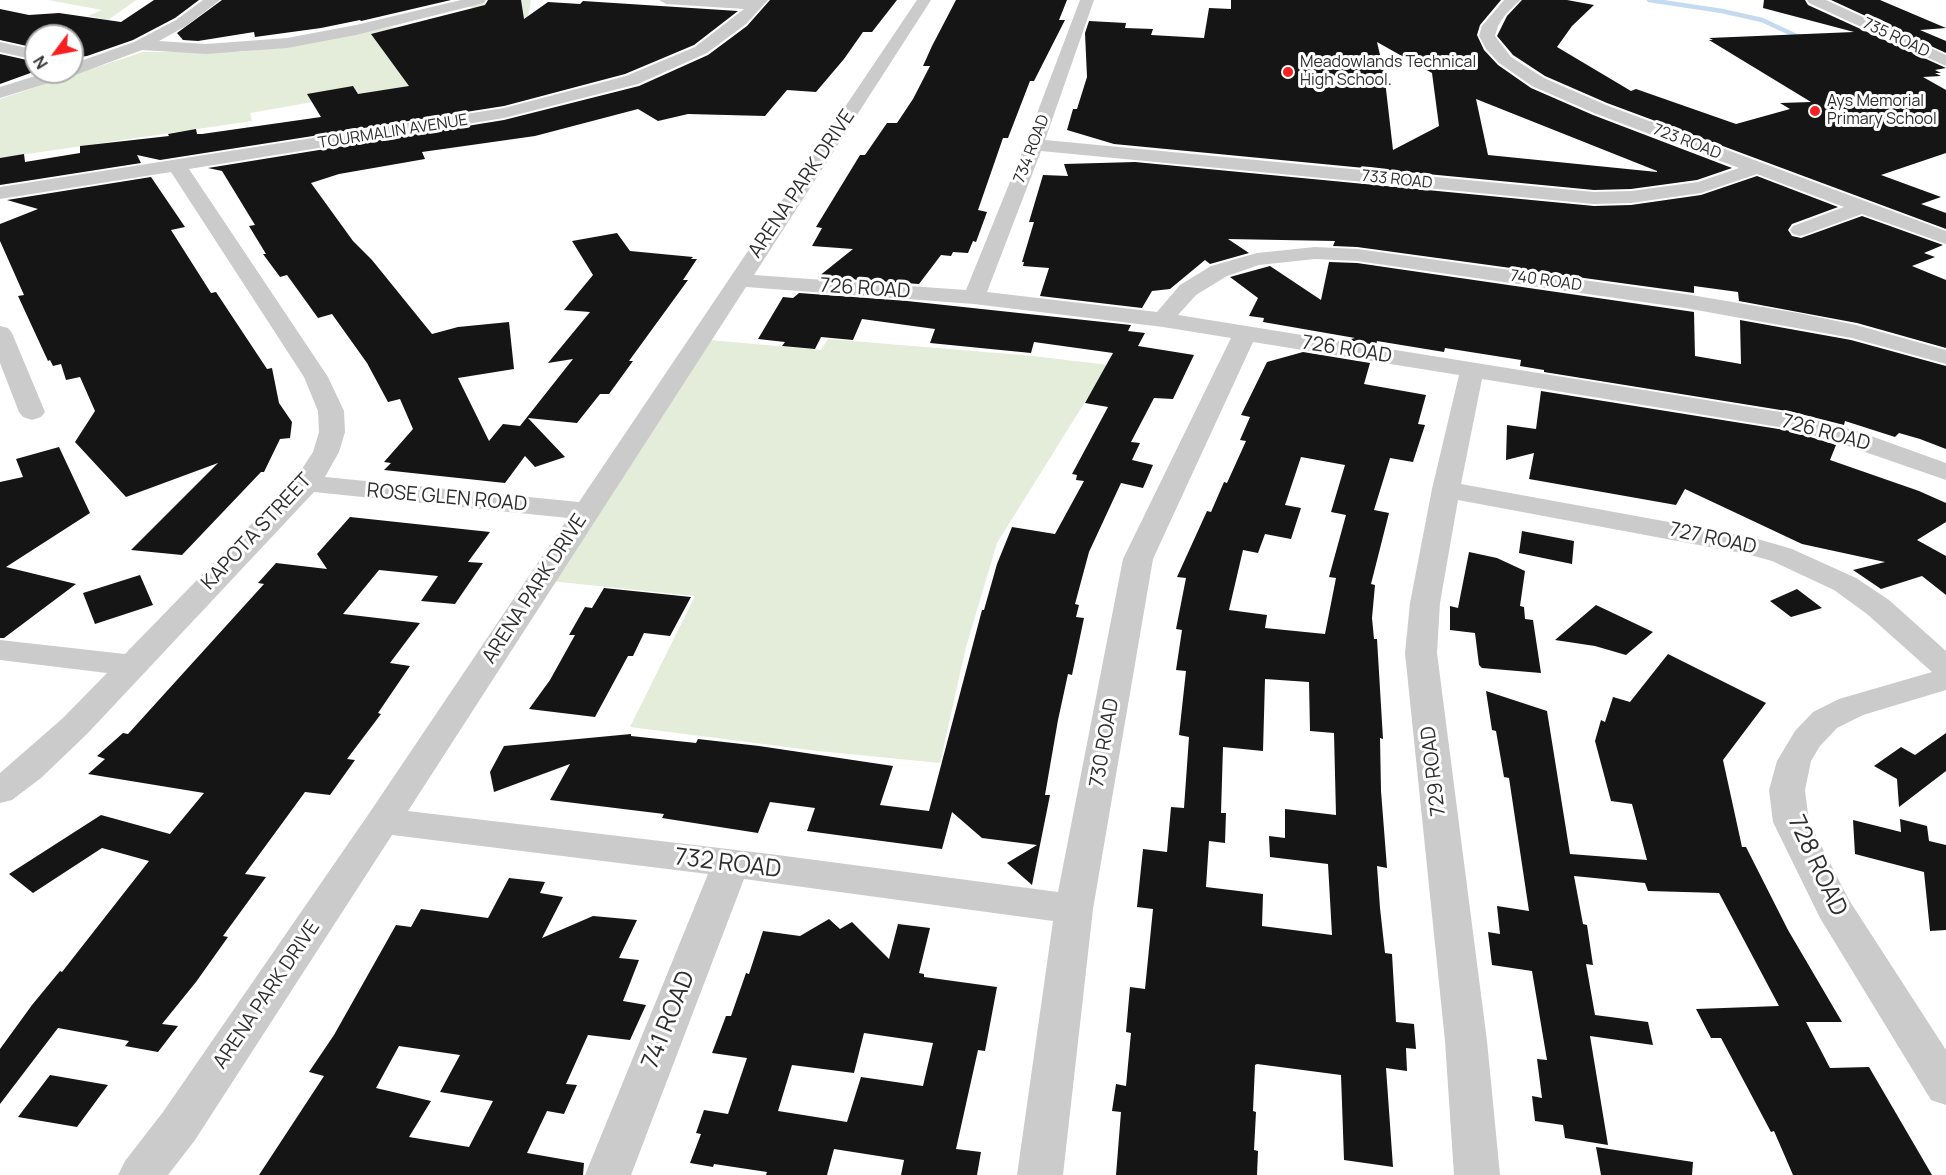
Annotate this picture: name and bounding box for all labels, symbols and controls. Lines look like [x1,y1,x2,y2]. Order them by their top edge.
street label: 735 ROAD [1860,14,1932,62]
north arrow [24,24,84,84]
text: N [28,52,53,73]
place label: Meadowlands Technical High School. [1300,53,1476,91]
marker: Meadowlands Technical High School. [1281,65,1295,79]
place label: Ays Memorial Primary School [1827,92,1937,130]
marker: Ays Memorial Primary School [1808,104,1822,118]
street label: ARENA PARK DRIVE [744,105,860,263]
street label: TOURMALIN AVENUE [317,111,469,153]
street label: 734 ROAD [1010,112,1054,186]
street label: 723 ROAD [1650,120,1724,164]
street label: 733 ROAD [1361,167,1433,193]
street label: 740 ROAD [1509,266,1583,296]
street label: 726 ROAD [819,274,911,304]
street label: 726 ROAD [1300,331,1394,369]
street label: 726 ROAD [1779,410,1873,456]
street label: KAPOTA STREET [197,469,317,595]
street label: ROSE GLEN ROAD [366,479,528,517]
street label: ARENA PARK DRIVE [478,510,592,668]
street label: 727 ROAD [1667,518,1759,560]
street label: 730 ROAD [1085,697,1125,789]
street label: 729 ROAD [1417,725,1451,817]
street label: 728 ROAD [1781,811,1853,921]
street label: 732 ROAD [673,843,783,885]
street label: ARENA PARK DRIVE [209,916,325,1074]
street label: 741 ROAD [636,967,702,1073]

